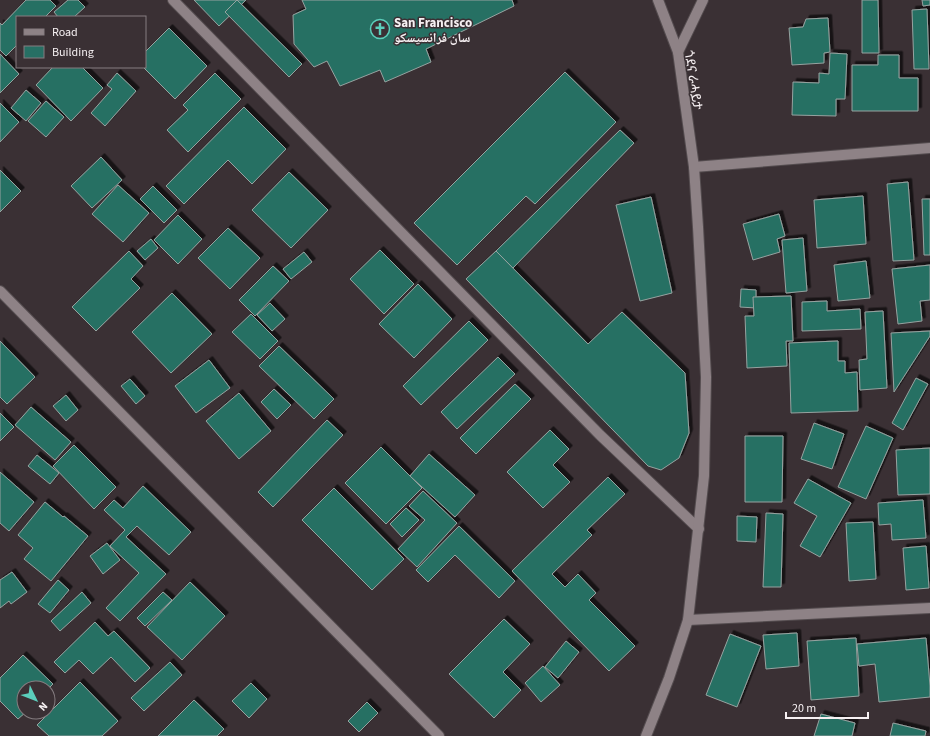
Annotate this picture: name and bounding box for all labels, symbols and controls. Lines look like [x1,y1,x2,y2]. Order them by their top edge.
place label: San Francisco سان فرانسيسكو [394,14,472,47]
legend [16,16,146,68]
church icon: San Francisco سان فرانسيسكو [369,18,391,40]
text: Road [52,24,78,41]
text: Building [52,44,94,61]
street label: ጎደና ራሓይታ [679,49,707,111]
north arrow [16,680,56,720]
scale bar [786,694,868,720]
text: N [35,699,51,714]
text: 20 m [792,700,816,717]

